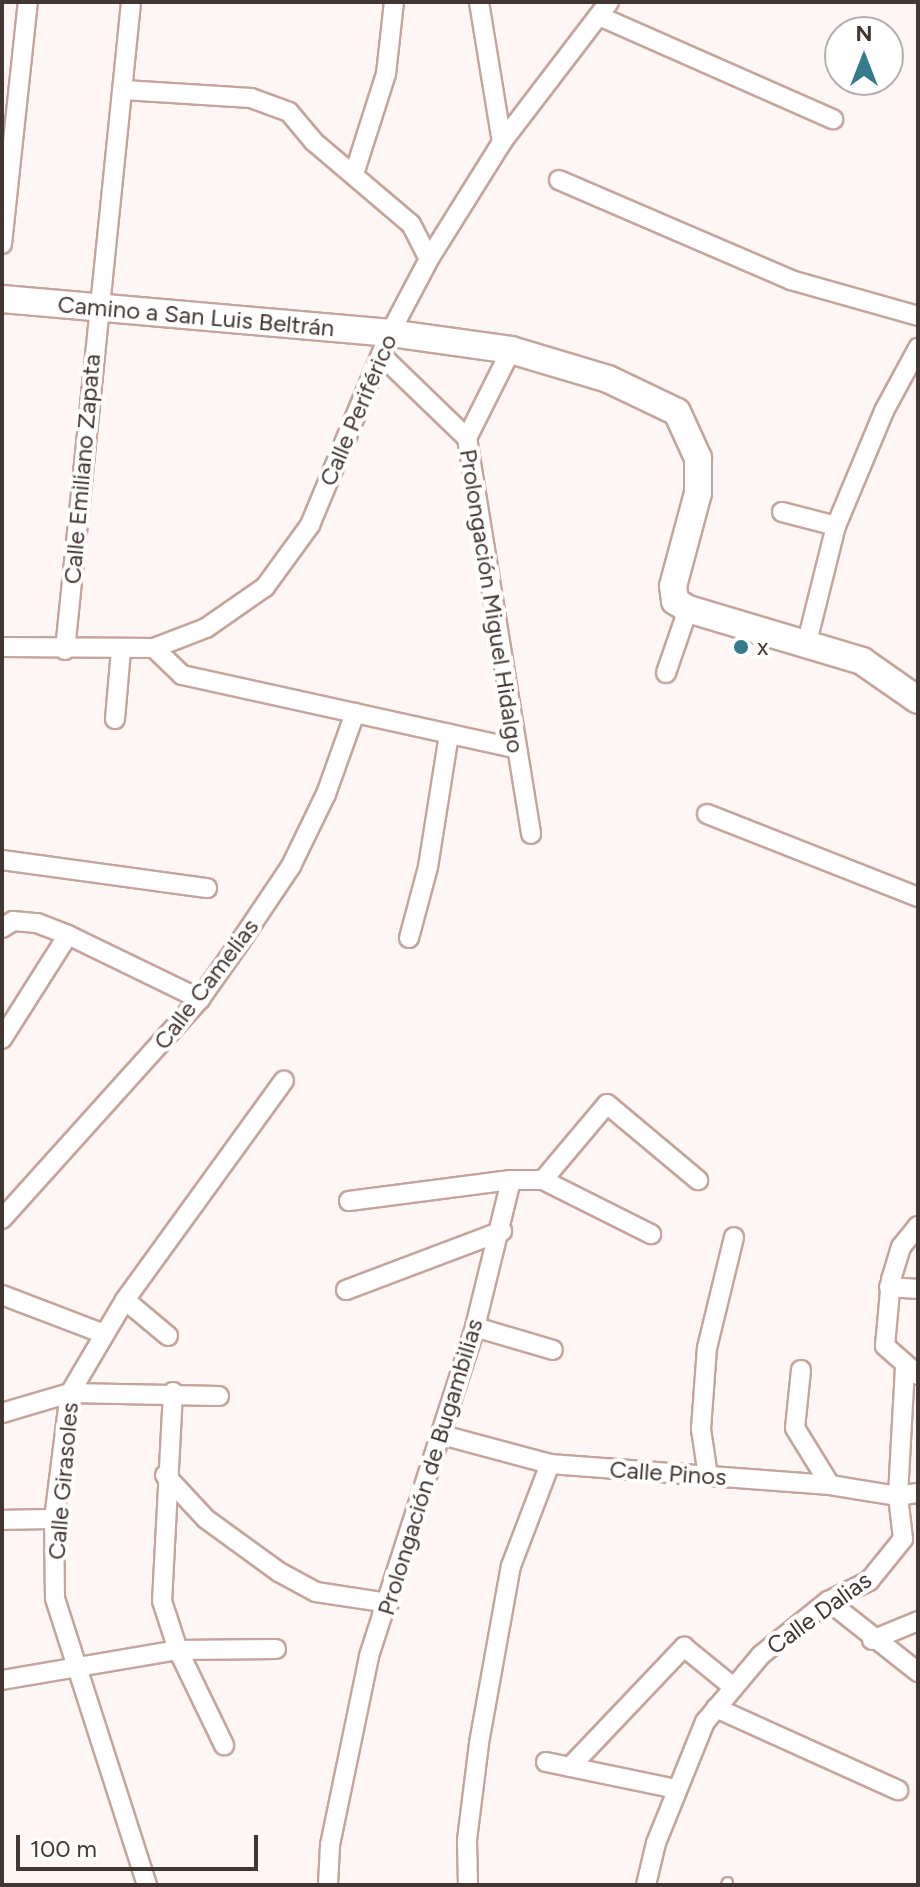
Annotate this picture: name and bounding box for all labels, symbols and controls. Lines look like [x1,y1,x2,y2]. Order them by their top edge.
north arrow [824,16,904,96]
text: N [855,20,873,47]
street label: Camino a San Luis Beltrán [56,290,336,342]
street label: Calle Periférico [313,330,403,490]
street label: Calle Emiliano Zapata [58,353,106,585]
street label: Prolongación Miguel Hidalgo [454,447,530,755]
place label: x [757,633,768,661]
marker: x [732,638,750,656]
street label: Calle Camelias [147,913,265,1055]
street label: Prolongación de Bugambilias [371,1315,489,1619]
street label: Calle Girasoles [42,1401,84,1561]
street label: Calle Pinos [609,1455,727,1491]
street label: Calle Dalias [761,1565,877,1661]
scale bar [20,1819,262,1869]
text: 100 m [30,1834,97,1863]

